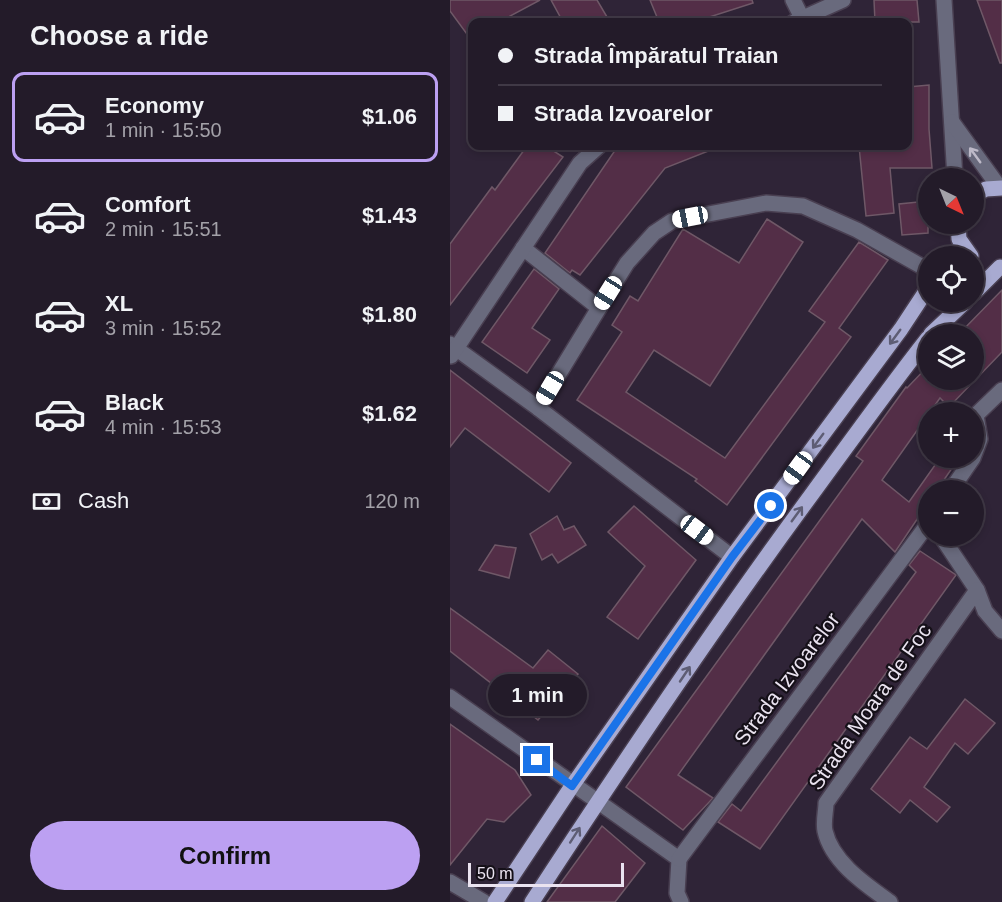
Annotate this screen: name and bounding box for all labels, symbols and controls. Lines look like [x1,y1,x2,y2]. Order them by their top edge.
text: Choose a ride [30,21,209,51]
text: Strada Împăratul Traian [534,43,779,68]
icon: car [33,90,87,144]
text: Economy [105,93,204,118]
text: Strada Izvoarelor [534,101,713,126]
text: $1.06 [362,104,417,129]
text: 1 min · 15:50 [105,119,222,141]
one-way arrow [969,147,981,164]
north arrow [918,168,984,234]
map controls [918,168,984,546]
icon: car [33,189,87,243]
text: Comfort [105,192,191,217]
text: $1.43 [362,203,417,228]
car [671,205,709,229]
text: 2 min · 15:51 [105,218,222,240]
button: locate [918,246,984,312]
car [591,273,625,313]
icon: car [33,288,87,342]
text: XL [105,291,133,316]
text: $1.80 [362,302,417,327]
text: 3 min · 15:52 [105,317,222,339]
button: layers [918,324,984,390]
one-way arrow [889,328,902,344]
car [533,368,567,408]
icon: car [33,387,87,441]
text: Black [105,390,164,415]
text: $1.62 [362,401,417,426]
button: + [918,402,984,468]
text: 4 min · 15:53 [105,416,222,438]
one-way arrow [812,433,825,449]
car [780,448,816,488]
button: − [918,480,984,546]
icon: cash [30,485,63,518]
text: Cash [78,488,129,513]
text: 120 m [364,490,420,512]
route start [757,492,784,519]
one-way arrow [791,507,803,523]
car [677,512,717,548]
street label: Strada Izvoarelor [729,608,844,749]
street label: Strada Moara de Foc [804,619,936,794]
one-way arrow [679,666,691,683]
callout: 1 min [488,673,586,715]
text: 1 min [511,684,564,706]
route end [523,746,550,773]
button: Confirm [30,821,420,890]
one-way arrow [569,827,582,844]
scale bar [468,860,624,888]
text: 50 m [477,865,513,882]

